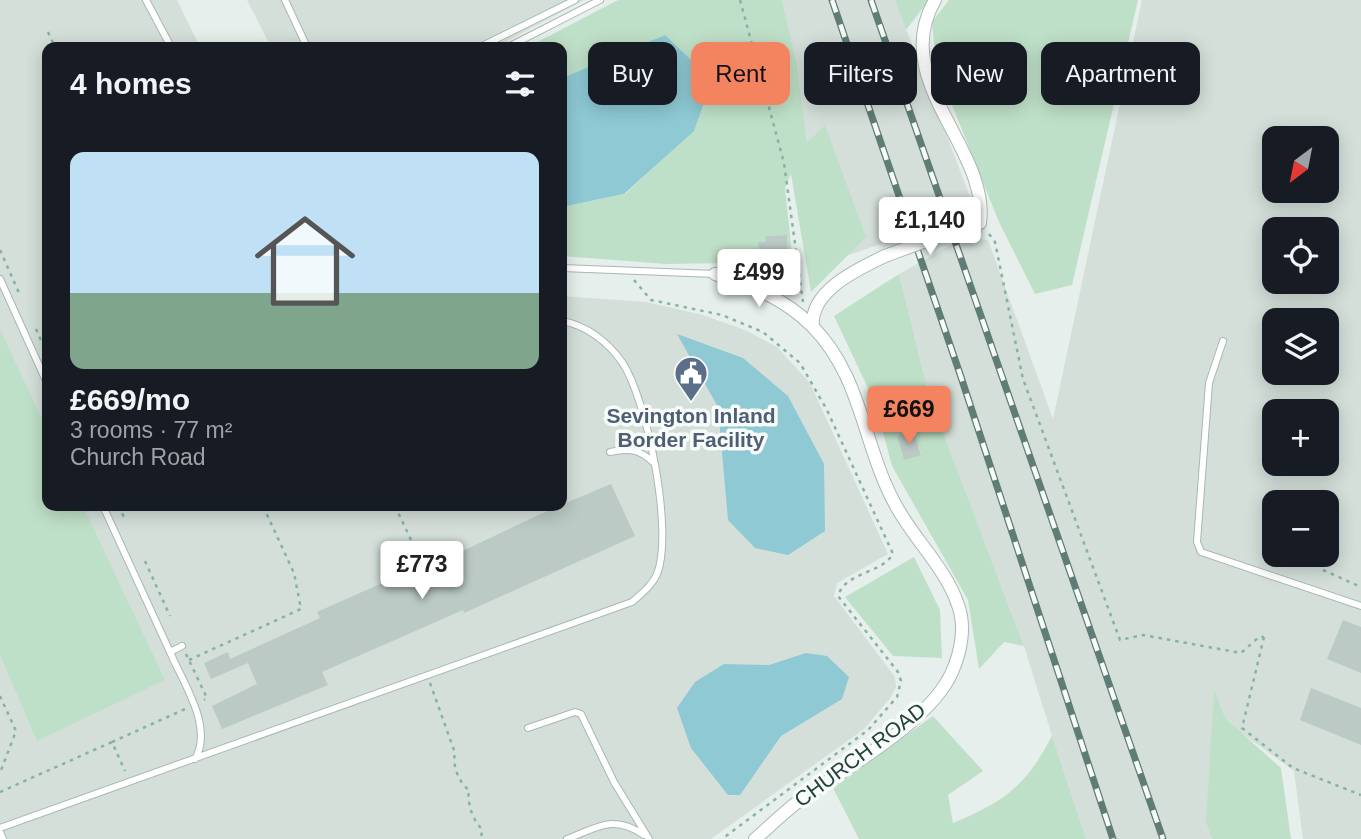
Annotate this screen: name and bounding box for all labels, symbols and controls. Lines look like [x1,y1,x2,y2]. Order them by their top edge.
chip: Buy [588,42,677,105]
chip: Rent [691,42,790,105]
chip: Filters [804,42,917,105]
chip: New [931,42,1027,105]
chip: Apartment [1041,42,1200,105]
icon: filters [501,65,539,103]
text: 4 homes [70,67,192,100]
north arrow [1262,126,1339,203]
map controls [1262,126,1339,567]
icon: home [242,198,368,324]
pin: £1,140 [873,198,987,257]
text: £1,140 [895,207,965,233]
button: locate [1262,217,1339,294]
pin: £499 [718,250,800,309]
text: £499 [733,259,785,285]
button: layers [1262,308,1339,385]
public building icon: Sevington Inland Border Facility [672,354,710,403]
text: £669/mo [70,383,190,416]
pin: £669 [868,386,950,446]
text: £669 [883,396,935,422]
button: + [1262,399,1339,476]
place label: Sevington Inland Border Facility [606,404,776,451]
text: 3 rooms · 77 m² [70,417,232,443]
text: Church Road [70,444,206,470]
button: − [1262,490,1339,567]
pin: £773 [381,542,463,601]
text: £773 [396,551,448,577]
street label: CHURCH ROAD [790,698,930,811]

